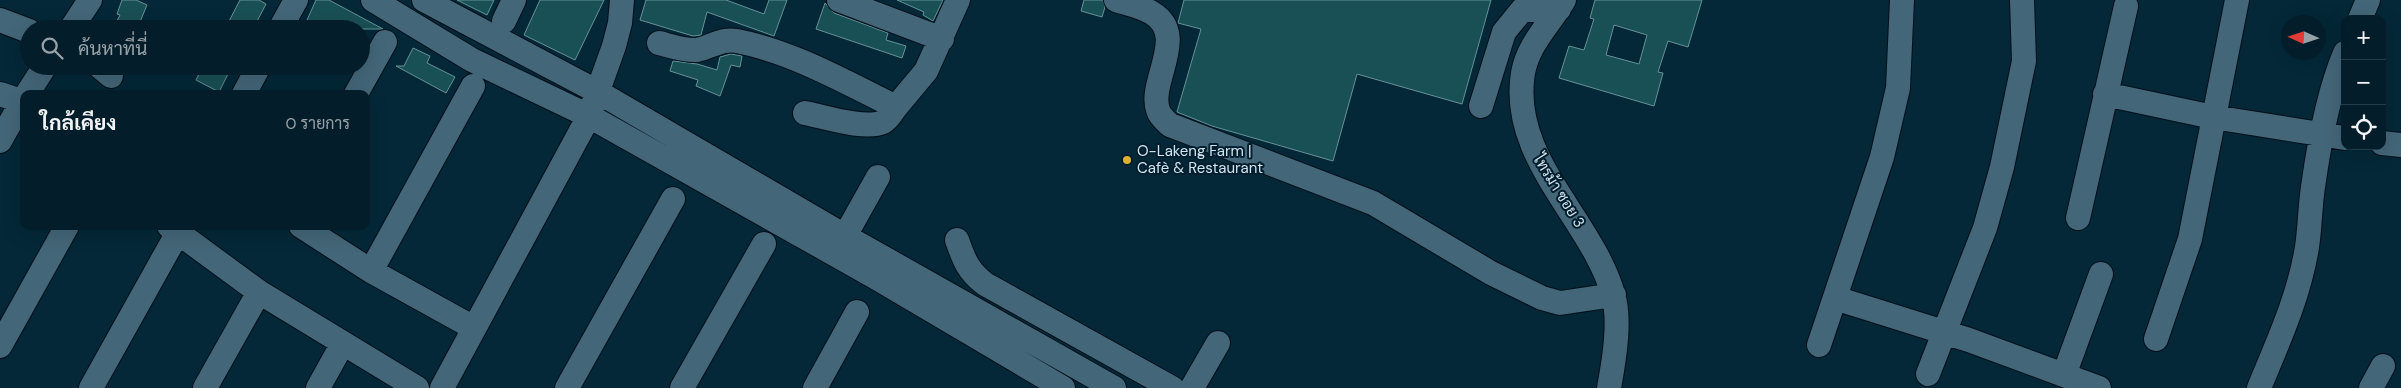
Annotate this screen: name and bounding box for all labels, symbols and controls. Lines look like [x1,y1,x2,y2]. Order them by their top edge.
north arrow [2281,15,2326,60]
map controls [2341,15,2386,150]
button: + [2341,15,2386,60]
search box [20,20,370,75]
icon: search [38,34,66,62]
text: ค้นหาที่นี่ [78,36,147,61]
button: − [2341,60,2386,105]
button: locate [2341,105,2386,150]
text: ใกล้เคียง [40,109,116,137]
text: 0 รายการ [285,113,350,134]
place label: O-Lakeng Farm | Cafè & Restaurant [1137,141,1263,178]
street label: ไทรม้า ซอย 3 [1528,150,1589,231]
marker: O-Lakeng Farm | Cafè & Restaurant [1121,154,1133,166]

